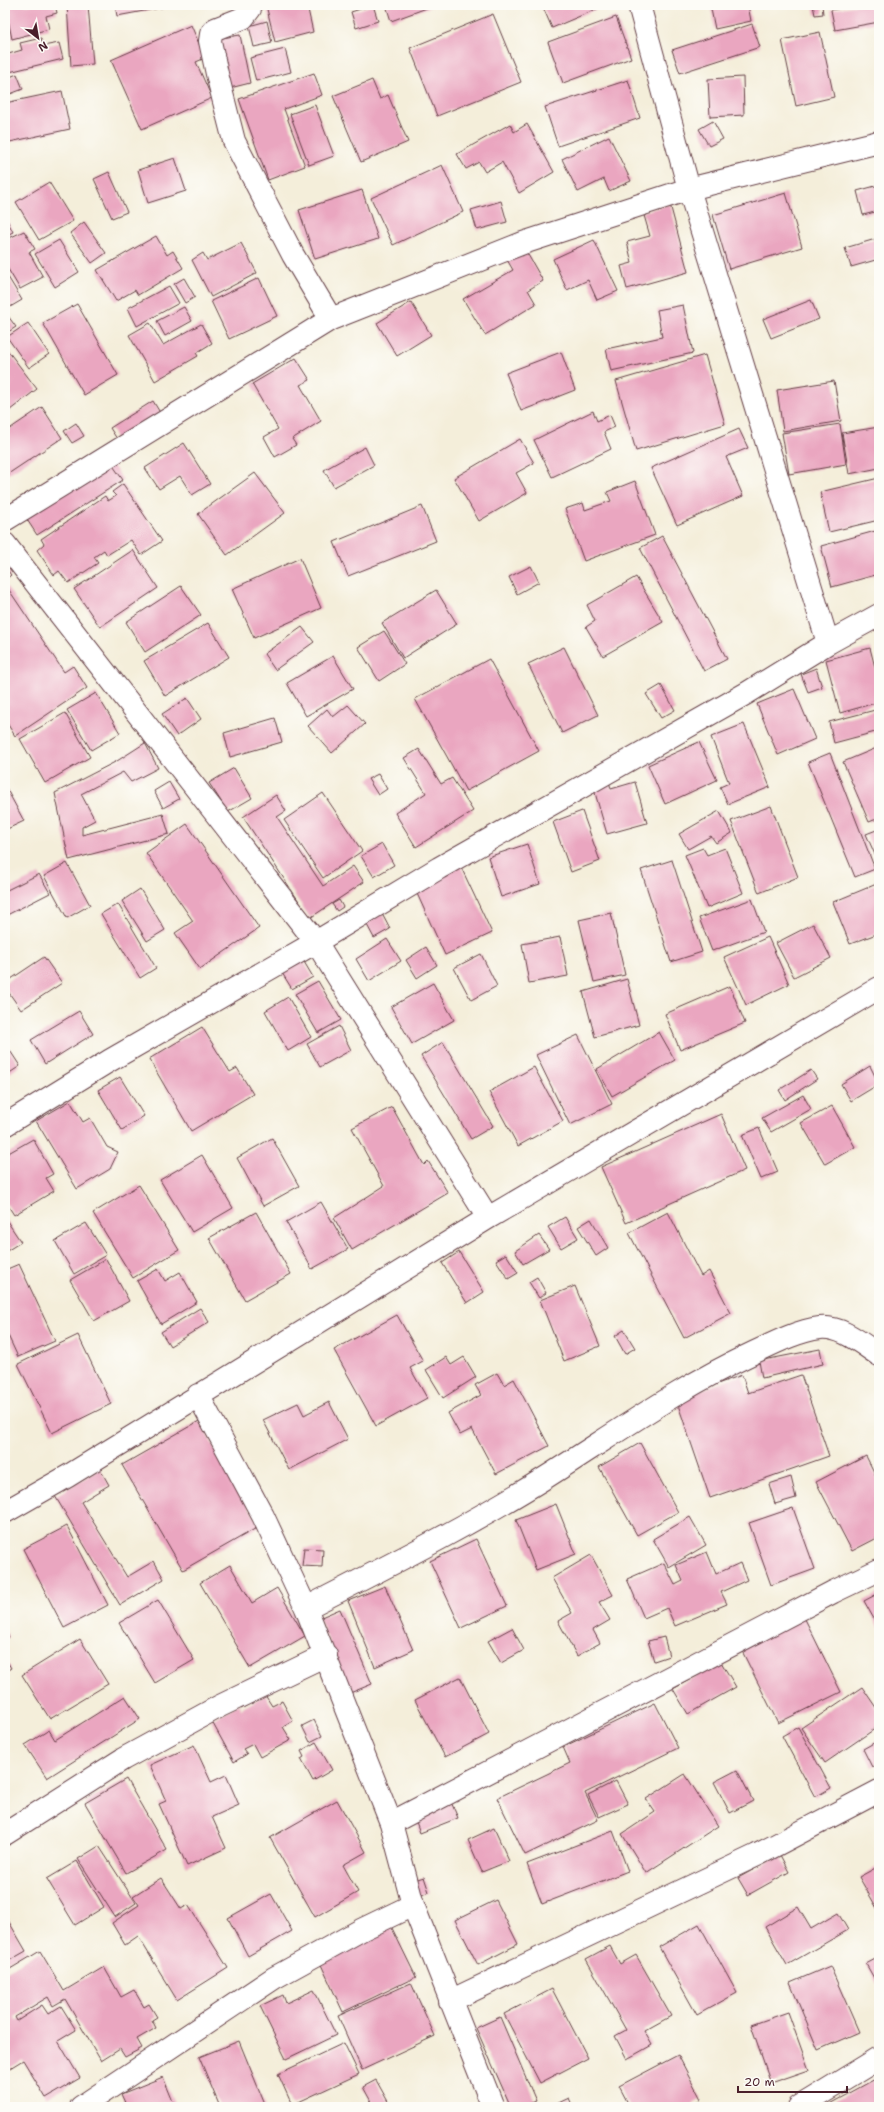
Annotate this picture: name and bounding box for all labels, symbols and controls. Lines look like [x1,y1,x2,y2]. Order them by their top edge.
north arrow [18,18,58,58]
text: N [35,37,50,55]
scale bar [738,2068,847,2094]
text: 20 m [744,2074,775,2090]

